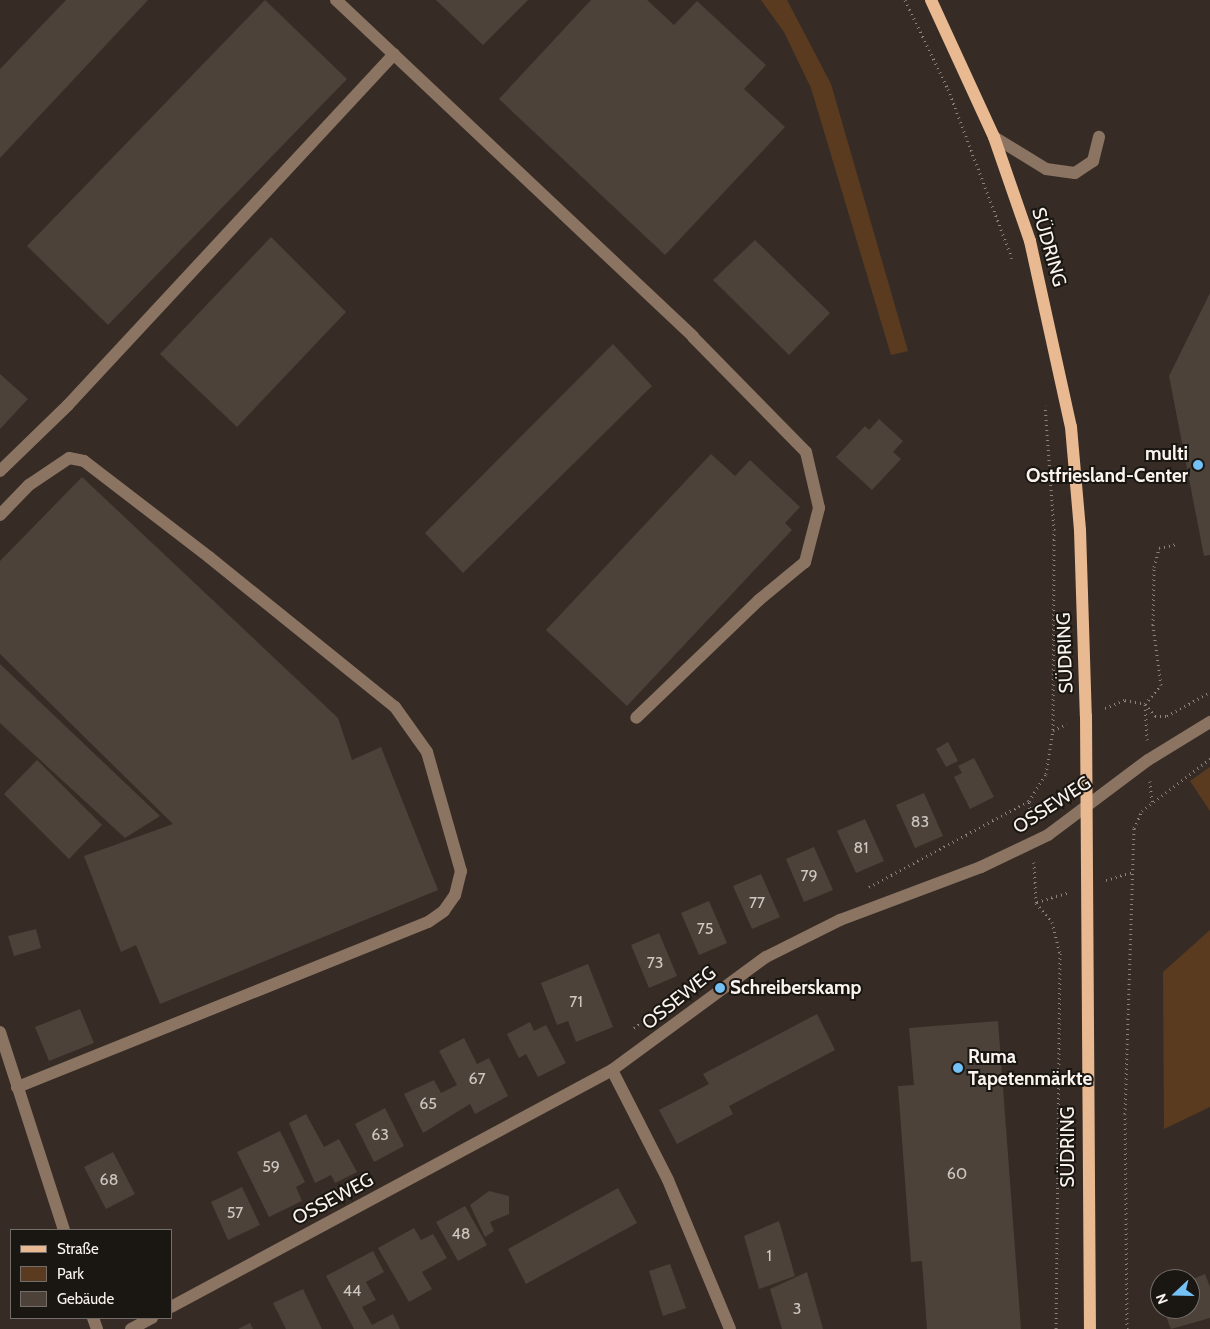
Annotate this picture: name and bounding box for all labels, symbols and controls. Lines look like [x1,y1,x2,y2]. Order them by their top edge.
street label: SÜDRING [1027,205,1071,289]
place label: multi Ostfriesland-Center [1026,443,1188,487]
marker: multi Ostfriesland-Center [1192,459,1204,471]
street label: SÜDRING [1052,612,1078,694]
street label: OSSEWEG [1009,771,1095,839]
house number: 83 [911,812,929,832]
house number: 81 [854,838,868,858]
house number: 79 [800,866,818,886]
house number: 77 [749,893,765,913]
house number: 75 [697,919,713,939]
house number: 73 [647,953,663,973]
street label: OSSEWEG [637,961,721,1035]
place label: Schreiberskamp [730,977,861,999]
marker: Schreiberskamp [714,982,726,994]
house number: 71 [569,992,583,1012]
place label: Ruma Tapetenmärkte [968,1046,1092,1090]
marker: Ruma Tapetenmärkte [952,1062,964,1074]
house number: 67 [468,1069,486,1089]
house number: 65 [419,1094,437,1114]
street label: SÜDRING [1057,1106,1079,1188]
house number: 63 [371,1125,389,1145]
house number: 59 [262,1157,280,1177]
house number: 60 [947,1164,967,1184]
street label: OSSEWEG [289,1168,377,1230]
house number: 68 [100,1170,118,1190]
house number: 57 [227,1203,243,1223]
house number: 48 [452,1224,470,1244]
legend [10,1229,172,1319]
text: Straße [57,1240,99,1258]
house number: 1 [766,1246,772,1266]
text: Park [57,1265,84,1283]
north arrow [1150,1269,1200,1319]
house number: 44 [343,1281,361,1301]
text: Gebäude [57,1290,114,1308]
text: N [1152,1291,1172,1307]
house number: 3 [793,1299,801,1319]

